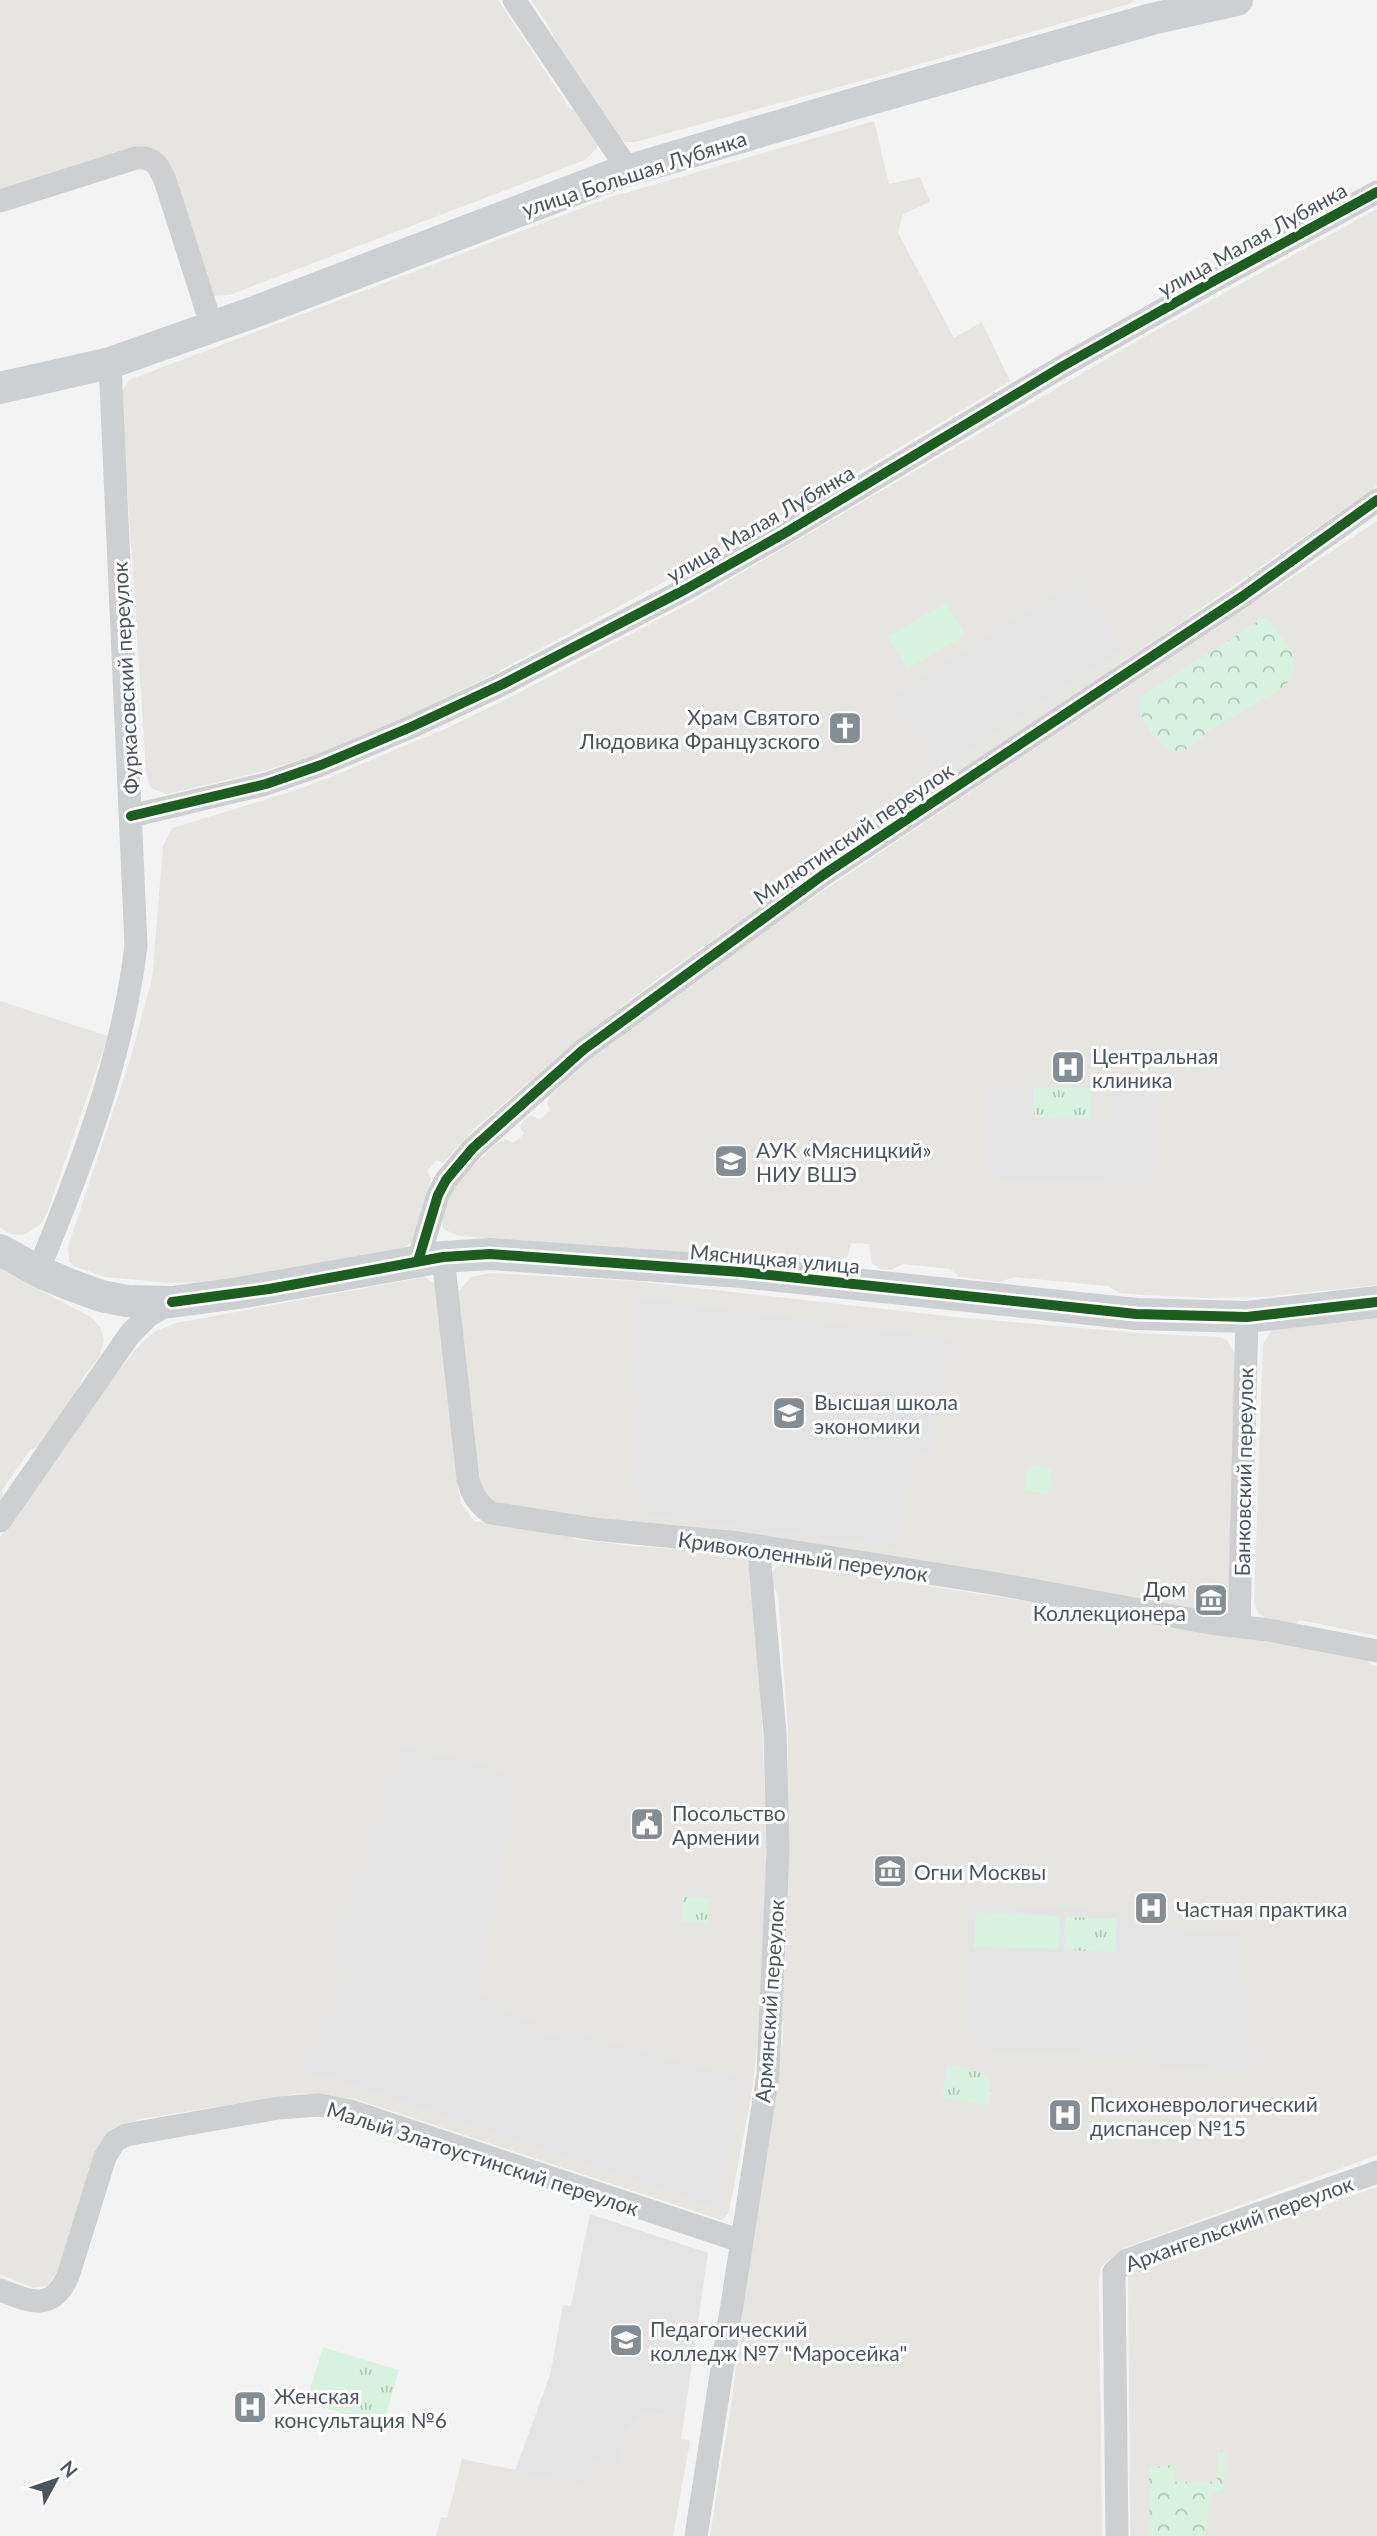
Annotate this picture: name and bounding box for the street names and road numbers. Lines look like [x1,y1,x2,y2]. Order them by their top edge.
street label: улица Большая Лубянка [519,125,749,221]
street label: улица Малая Лубянка [1153,177,1351,301]
street label: улица Малая Лубянка [662,459,858,587]
street label: Фуркасовский переулок [106,561,144,795]
street label: Милютинский переулок [749,757,958,909]
street label: Мясницкая улица [689,1238,861,1278]
street label: Банковский переулок [1229,1367,1257,1577]
street label: Кривоколенный переулок [676,1526,930,1586]
street label: Армянский переулок [749,1898,789,2103]
street label: Малый Златоустинский переулок [324,2096,642,2220]
street label: Архангельский переулок [1122,2170,1356,2276]

